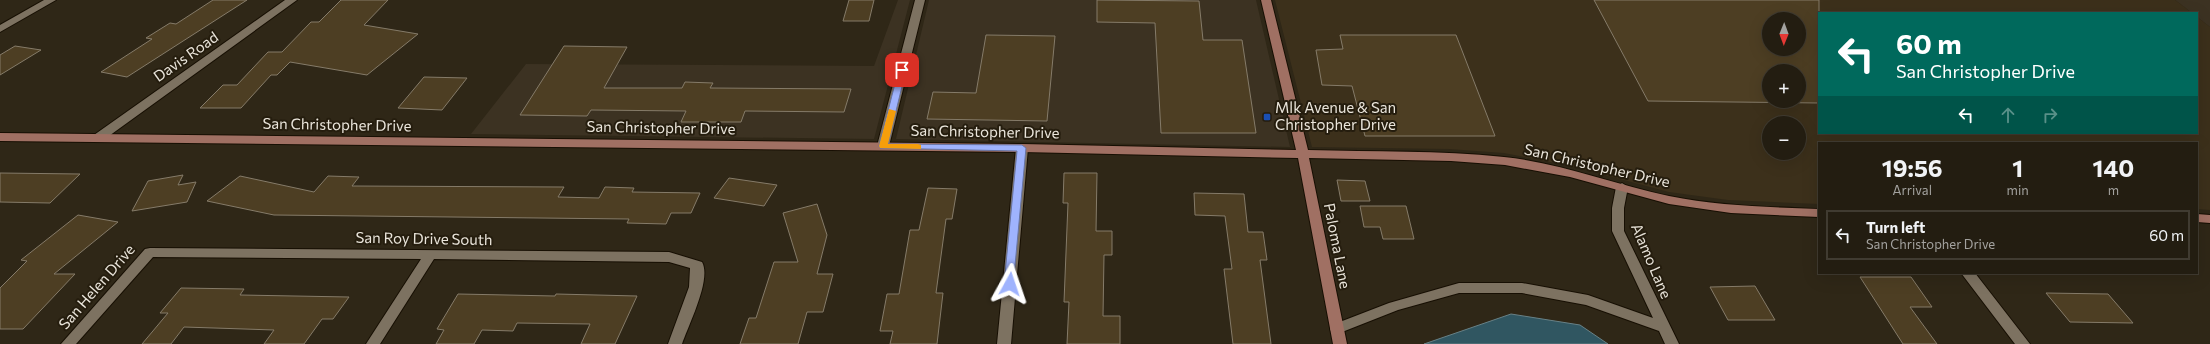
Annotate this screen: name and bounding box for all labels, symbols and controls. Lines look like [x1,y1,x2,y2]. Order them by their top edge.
north arrow [1762,12,1806,56]
map controls [1762,12,1806,160]
text: 60 m [1896,26,1962,60]
street label: Davis Road [150,27,221,85]
icon: left [1830,28,1882,80]
pin [885,53,919,87]
icon: arrive [891,59,913,81]
text: San Christopher Drive [1896,60,2075,82]
button: + [1762,64,1806,108]
place label: Mlk Avenue & San Christopher Drive [1275,98,1396,133]
icon: left [1955,104,1977,126]
icon: ahead [1997,104,2019,126]
icon: right [2039,104,2061,126]
marker: Mlk Avenue & San Christopher Drive [1262,112,1272,122]
street label: San Christopher Drive [262,114,412,134]
button: − [1762,116,1806,160]
street label: San Christopher Drive [586,117,736,137]
street label: San Christopher Drive [910,121,1060,141]
street label: San Christopher Drive [1523,139,1672,191]
text: 19:56 [1882,153,1943,182]
text: 1 [2012,153,2023,182]
text: 140 [2093,153,2134,182]
text: Arrival [1893,182,1932,198]
text: min [2007,182,2029,198]
text: m [2108,182,2119,198]
street label: Paloma Lane [1321,201,1355,290]
text: Turn left [1866,218,1925,236]
street label: Alamo Lane [1628,220,1676,301]
icon: left [1832,224,1854,246]
text: 60 m [2149,226,2184,244]
street label: San Roy Drive South [355,228,493,248]
text: San Christopher Drive [1866,236,1995,252]
street label: San Helen Drive [54,240,138,333]
position arrow [989,263,1031,305]

